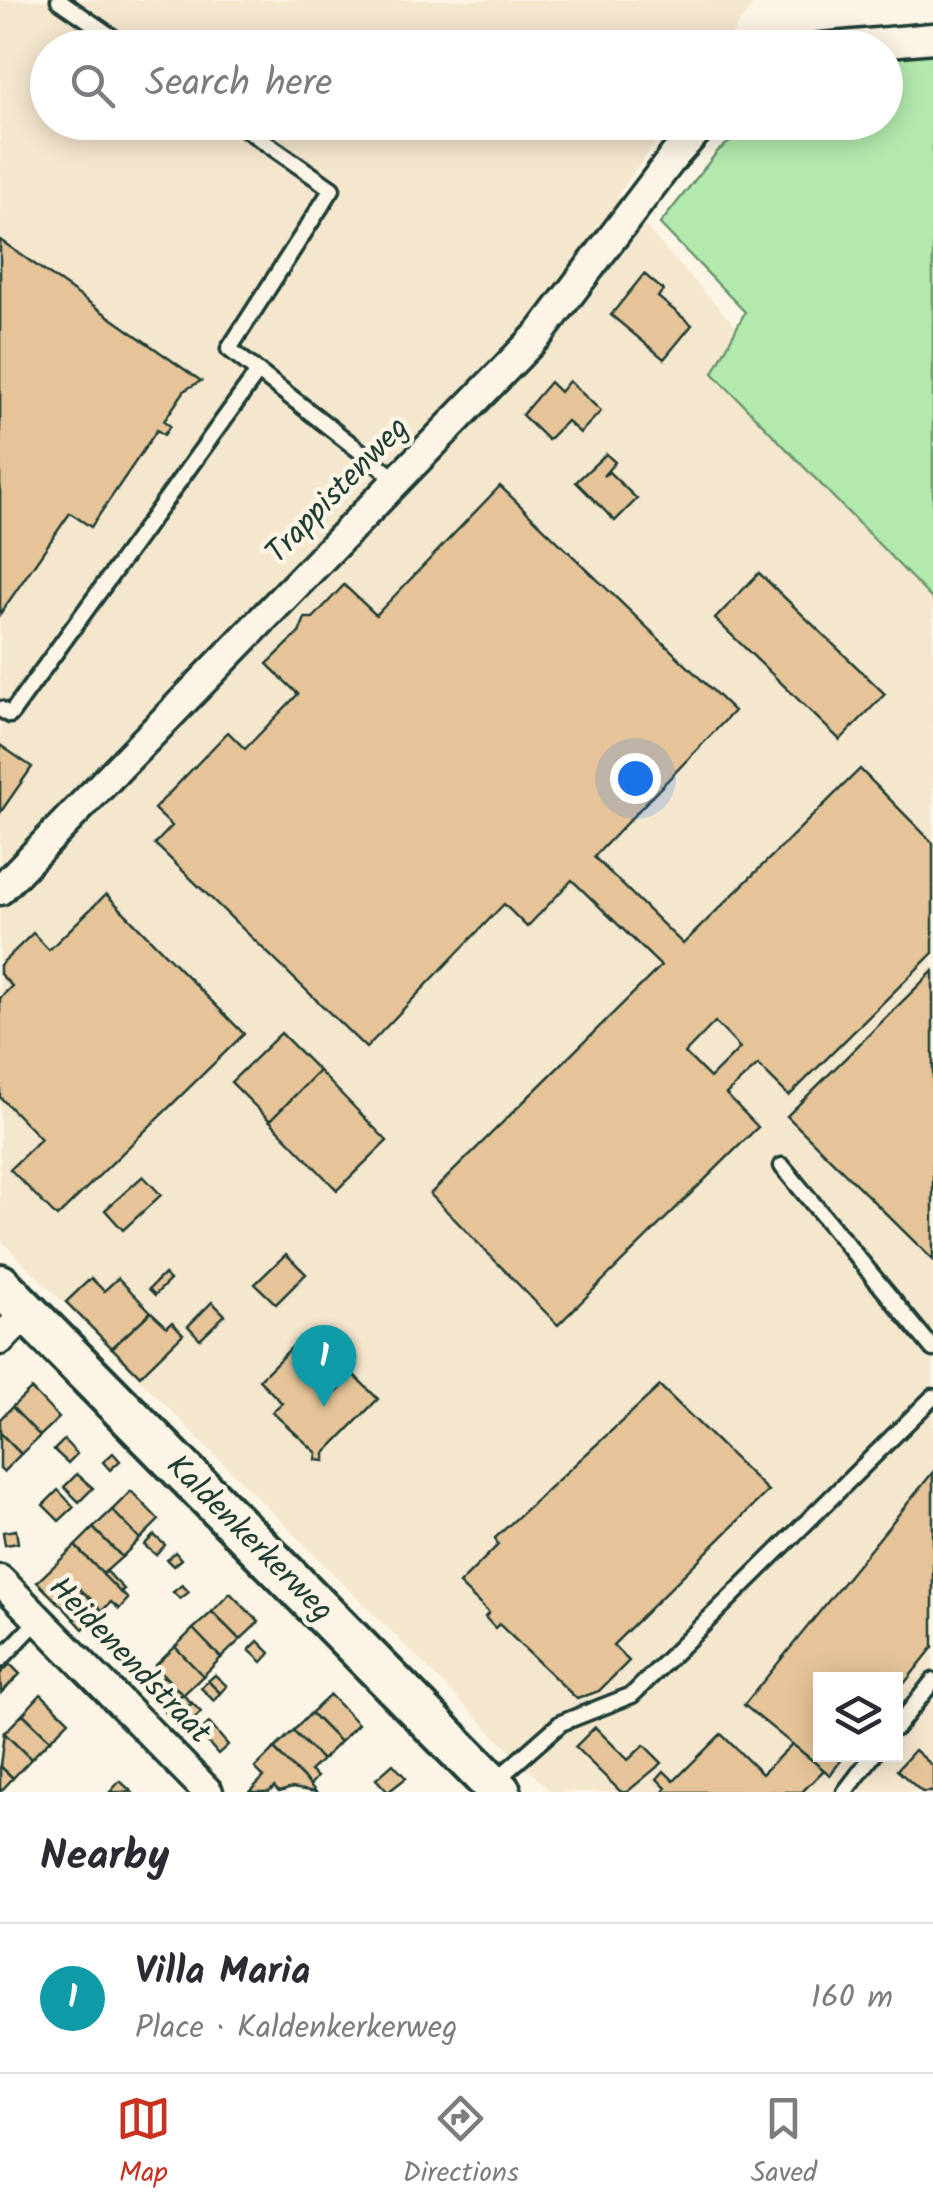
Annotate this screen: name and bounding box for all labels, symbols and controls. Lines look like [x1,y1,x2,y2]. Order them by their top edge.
search box [30,30,903,140]
text: Search here [145,55,332,115]
icon: search [65,58,120,113]
street label: Trappistenweg [254,405,422,577]
your location [610,753,661,804]
pin: 1 [292,1324,356,1407]
street label: Kaldenkerkerweg [153,1443,345,1635]
street label: Heidenendstraat [35,1565,223,1757]
map controls [813,1672,903,1762]
button: layers [813,1672,903,1762]
text: Nearby [40,1824,169,1891]
text: Villa Maria [135,1943,310,2003]
text: 1 [68,1973,77,2024]
text: 160 m [811,1973,893,2024]
text: Place · Kaldenkerkerweg [135,2003,457,2054]
tab: Map [116,2091,171,2196]
tab: Directions [403,2091,519,2196]
tab: Saved [751,2091,817,2196]

